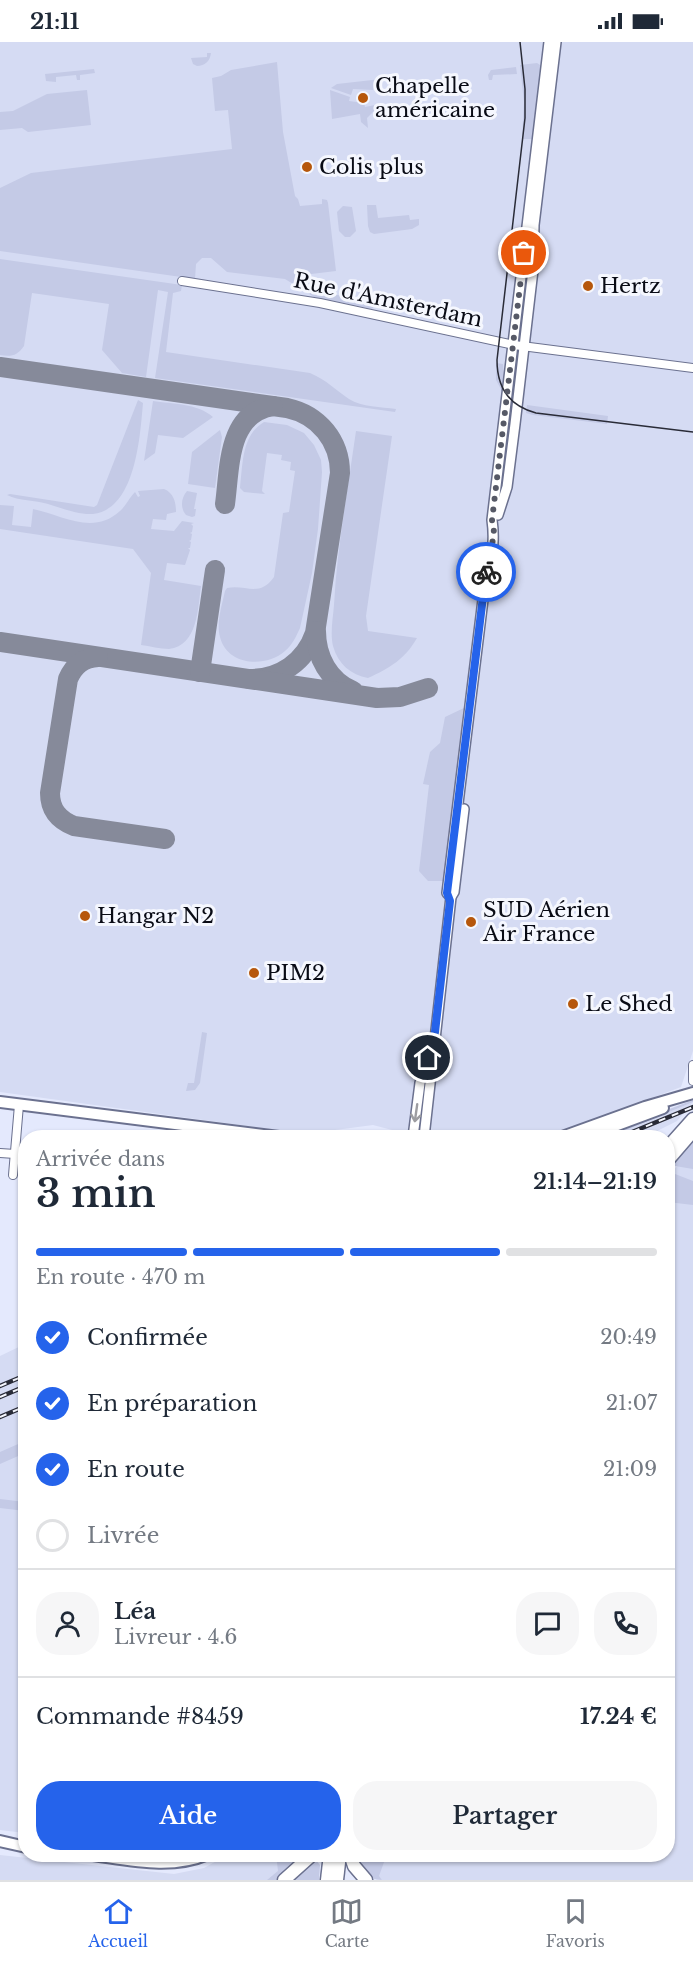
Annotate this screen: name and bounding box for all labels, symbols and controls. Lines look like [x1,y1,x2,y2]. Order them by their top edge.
text: 21:11 [30,8,79,35]
place label: Chapelle américaine [375,73,495,123]
marker: Chapelle américaine [356,91,370,105]
place label: Colis plus [319,154,424,180]
marker: Colis plus [300,160,314,174]
pin [498,227,549,278]
icon: bag [507,236,540,269]
street label: Rue d'Amsterdam [291,267,485,333]
place label: Hertz [600,273,661,299]
marker: Hertz [581,279,595,293]
courier [456,542,516,602]
icon: bike [470,556,503,589]
place label: SUD Aérien Air France [482,897,610,947]
place label: Hangar N2 [97,903,214,929]
marker: Hangar N2 [78,909,92,923]
marker: SUD Aérien Air France [464,915,478,929]
place label: PIM2 [266,960,325,986]
marker: PIM2 [247,966,261,980]
place label: Le Shed [585,991,673,1017]
marker: Le Shed [566,997,580,1011]
pin [402,1032,453,1083]
icon: home [411,1041,444,1074]
one-way arrow [410,1102,421,1122]
text: Arrivée dans [36,1147,165,1171]
text: 21:14–21:19 [533,1168,657,1195]
text: 3 min [36,1169,156,1218]
text: En route · 470 m [36,1265,205,1289]
icon: check [36,1321,69,1354]
text: Confirmée [87,1324,208,1351]
text: 20:49 [600,1325,657,1349]
icon: check [36,1387,69,1420]
text: En préparation [87,1390,257,1417]
text: 21:07 [606,1391,657,1415]
icon: check [36,1453,69,1486]
text: En route [87,1456,185,1483]
text: 21:09 [603,1457,657,1481]
text: Livrée [87,1522,159,1549]
button: person [36,1592,99,1655]
button: chat [516,1592,579,1655]
button: phone [594,1592,657,1655]
text: Léa [114,1598,156,1625]
text: Livreur · 4.6 [114,1625,237,1649]
text: Commande #8459 [36,1703,244,1730]
text: 17.24 € [580,1703,657,1730]
button: Aide [36,1781,341,1850]
button: Partager [353,1781,657,1850]
tab: Accueil [88,1895,148,1951]
tab: Carte [325,1895,369,1951]
tab: Favoris [546,1895,605,1951]

